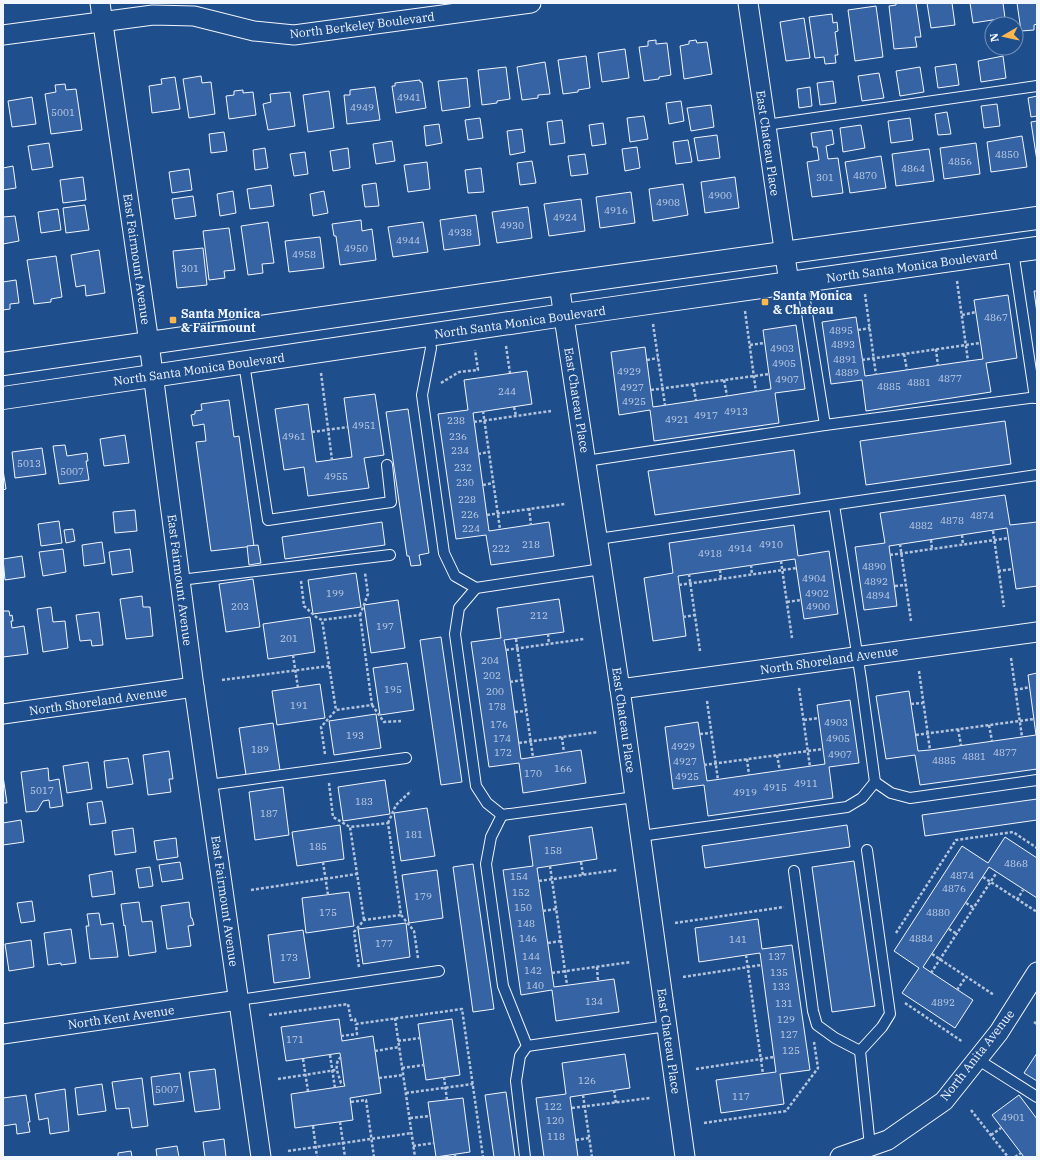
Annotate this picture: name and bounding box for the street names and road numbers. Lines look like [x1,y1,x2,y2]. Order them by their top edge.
street label: North Berkeley Boulevard [289,9,435,41]
street label: East Chateau Place [753,89,783,197]
street label: East Fairmount Avenue [120,192,154,326]
street label: North Santa Monica Boulevard [825,247,999,285]
street label: North Santa Monica Boulevard [433,303,607,341]
street label: East Chateau Place [561,346,593,454]
street label: North Santa Monica Boulevard [112,350,286,388]
street label: East Fairmount Avenue [164,513,196,647]
street label: North Shoreland Avenue [759,643,899,677]
street label: East Chateau Place [609,666,639,774]
street label: North Shoreland Avenue [28,684,168,718]
street label: East Fairmount Avenue [208,834,242,968]
street label: East Chateau Place [654,987,684,1095]
street label: North Kent Avenue [67,1002,175,1032]
street label: North Anita Avenue [937,1006,1017,1104]

